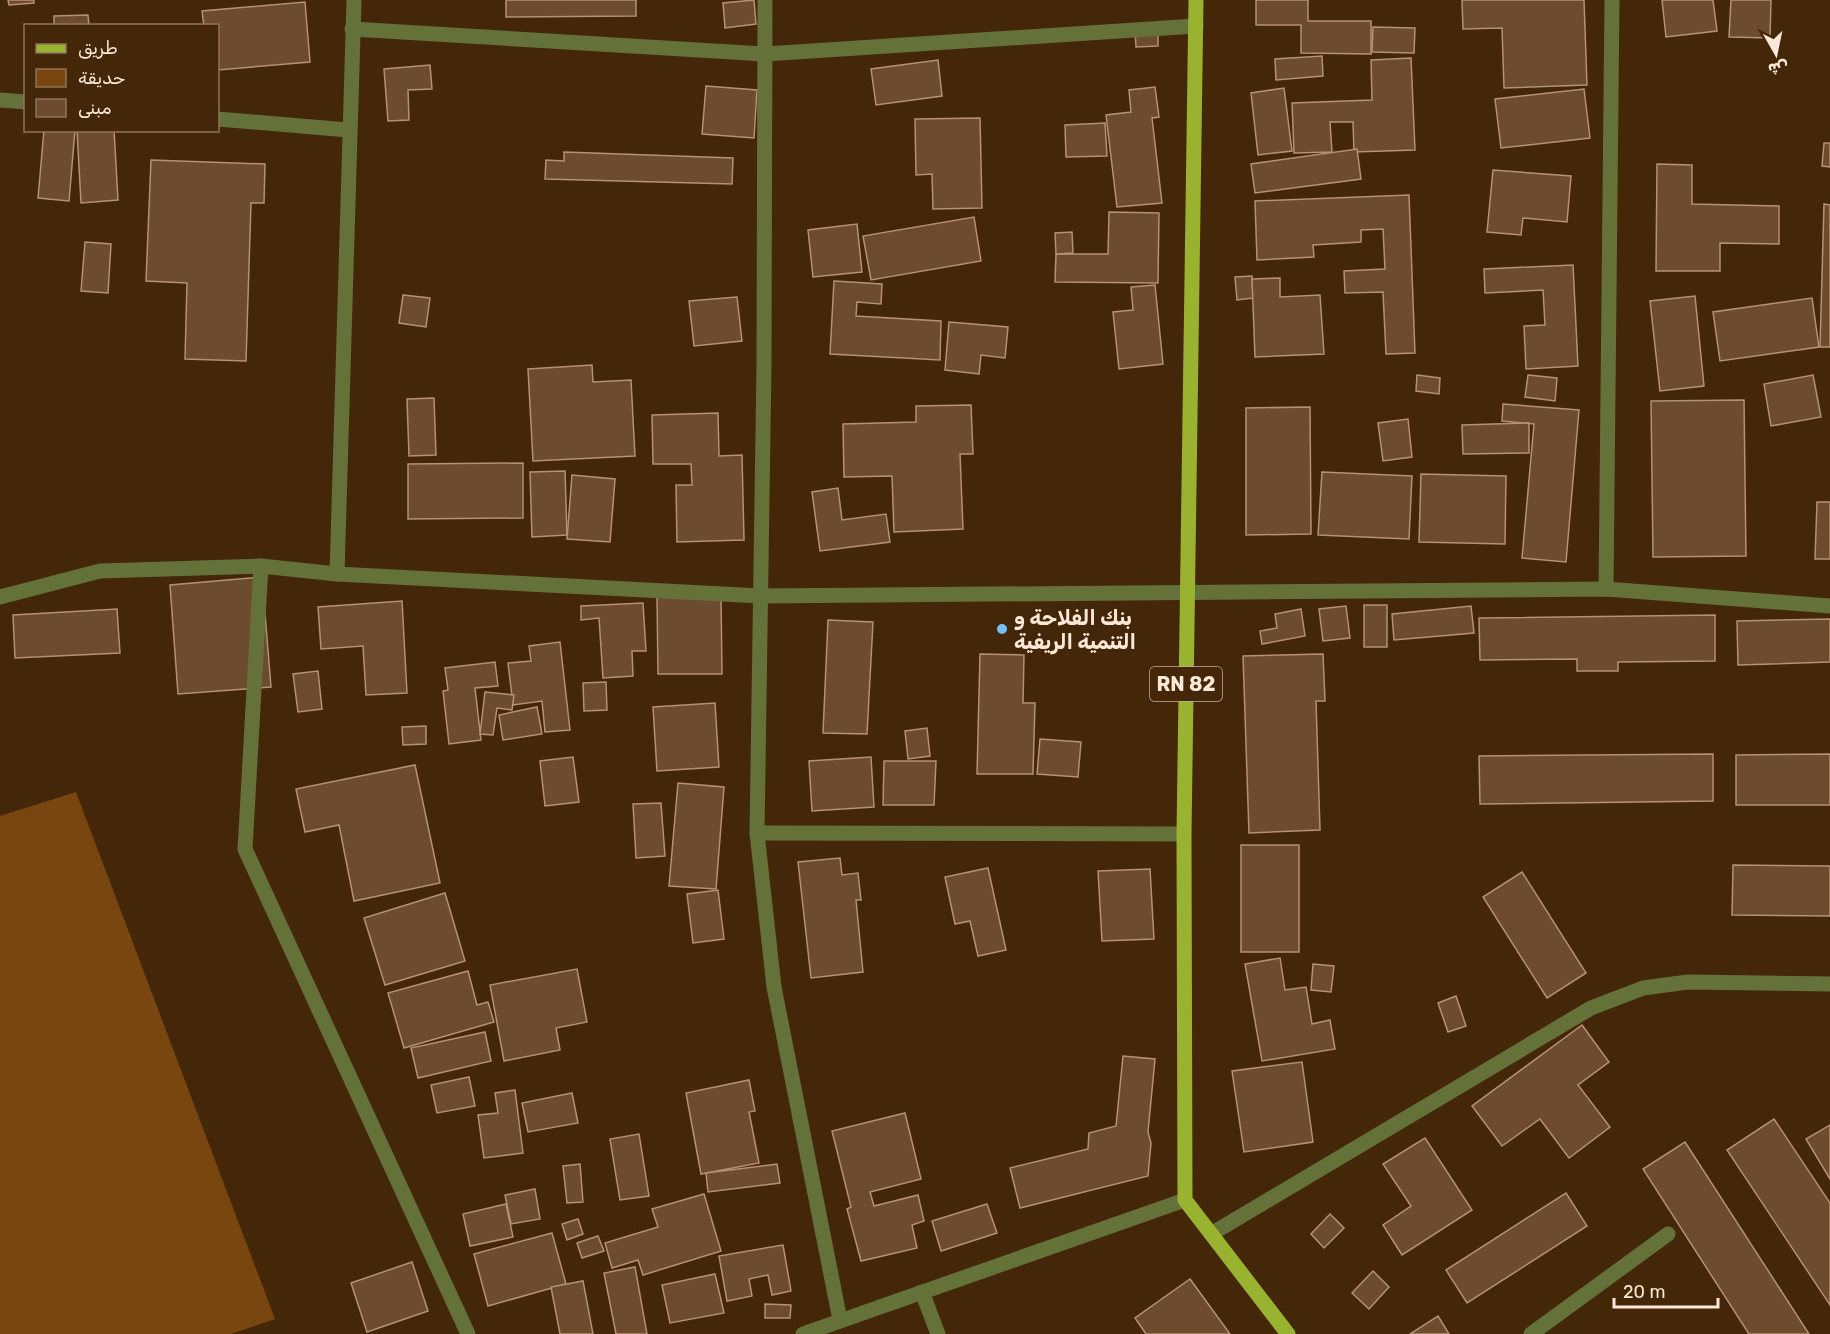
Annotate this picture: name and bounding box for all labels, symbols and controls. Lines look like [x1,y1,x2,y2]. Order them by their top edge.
legend [24,24,219,132]
north arrow [1746,24,1806,84]
text: طريق [78,37,118,59]
text: ش [1767,57,1790,79]
text: حديقة [78,67,125,89]
text: مبنى [78,97,112,119]
place label: بنك الفلاحة و التنمية الريفية [1014,605,1136,655]
marker: بنك الفلاحة و التنمية الريفية [995,622,1009,636]
road number: RN 82 [1150,667,1222,701]
scale bar [1614,1271,1718,1309]
text: 20 m [1623,1281,1665,1303]

